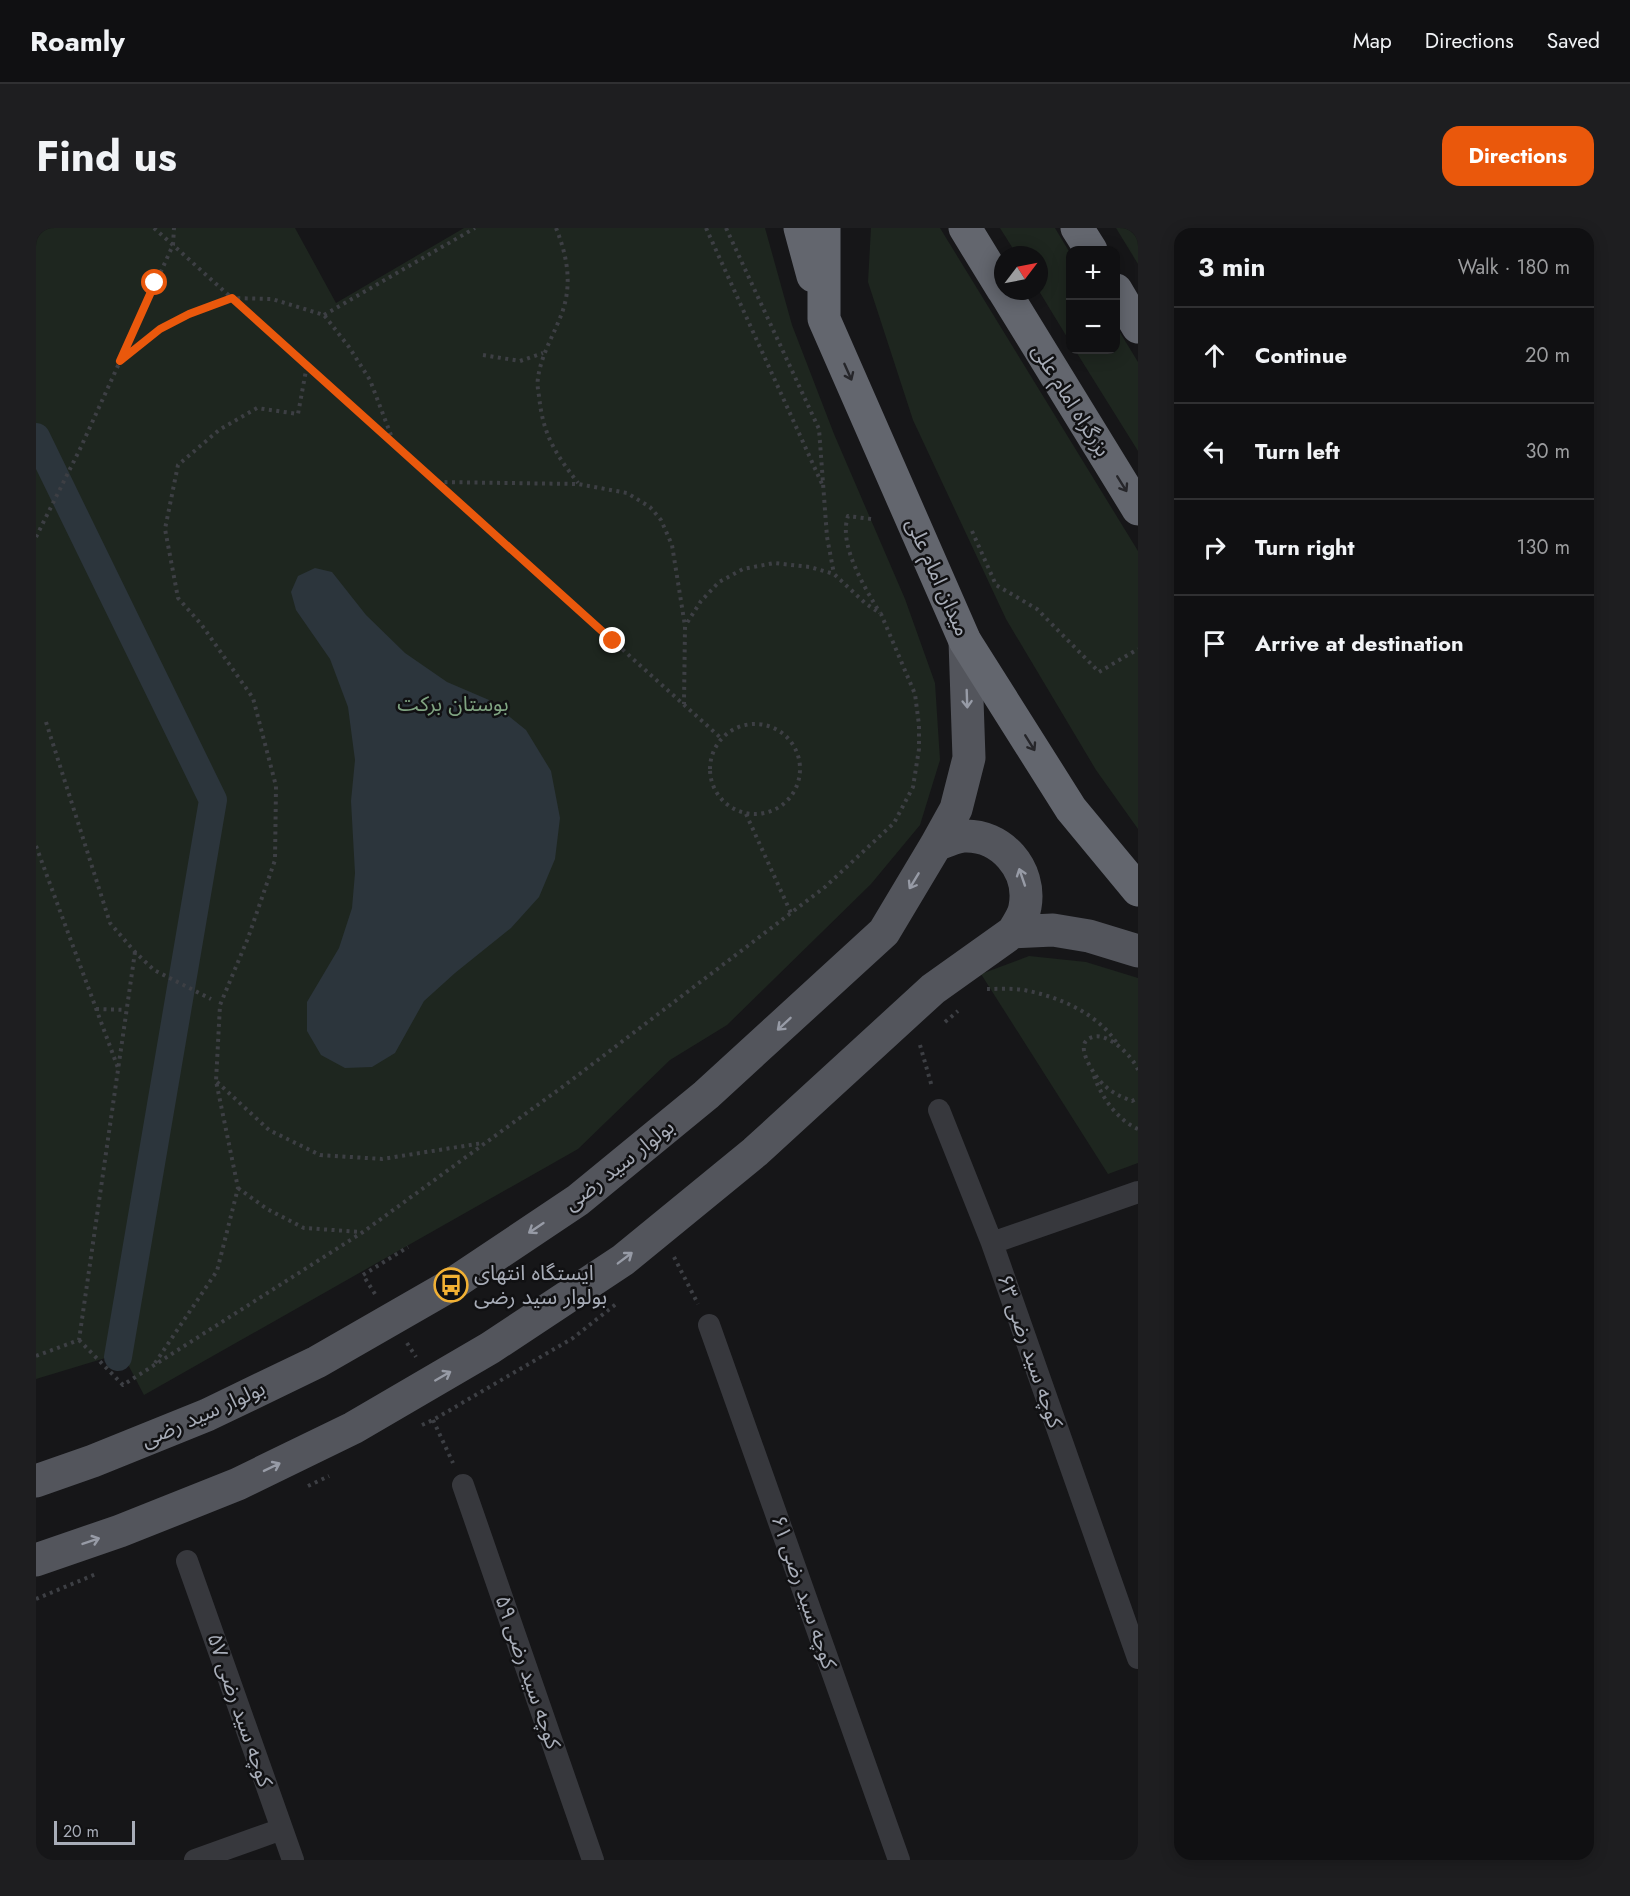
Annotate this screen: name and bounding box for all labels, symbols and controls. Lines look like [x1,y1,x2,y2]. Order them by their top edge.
text: Roamly [30,21,125,62]
text: Map [1353,26,1392,56]
text: Directions [1425,26,1514,56]
text: Saved [1547,26,1600,56]
text: Find us [36,126,177,187]
button: Directions [1442,126,1594,186]
north arrow [994,246,1048,300]
map controls [1066,246,1120,354]
button: + [1066,246,1120,300]
text: 3 min [1198,248,1265,286]
text: Walk · 180 m [1458,253,1570,282]
route start [141,269,167,295]
button: − [1066,300,1120,354]
street label: بزرگراه امام علی [1024,338,1118,463]
icon: ahead [1198,339,1231,372]
text: Continue [1255,339,1347,371]
text: 20 m [1525,341,1570,370]
one-way arrow [842,363,854,381]
icon: left [1198,435,1231,468]
text: Turn left [1255,435,1340,467]
text: 30 m [1525,437,1570,466]
one-way arrow [1117,475,1129,492]
street label: میدان امام علی [898,513,977,641]
icon: right [1198,531,1231,564]
text: Turn right [1255,531,1355,563]
text: 130 m [1516,533,1570,562]
route end [599,627,625,653]
icon: arrive [1198,627,1231,660]
text: Arrive at destination [1255,627,1464,659]
park label: بوستان برکت [397,689,509,719]
one-way arrow [962,689,973,709]
one-way arrow [1023,735,1036,752]
one-way arrow [1015,869,1026,887]
one-way arrow [908,872,920,889]
one-way arrow [776,1017,791,1031]
street label: بولوار سید رضی [557,1112,681,1218]
one-way arrow [528,1221,545,1234]
one-way arrow [616,1252,632,1265]
place label: ایستگاه انتهای بولوار سید رضی [474,1258,607,1312]
bus stop icon: ایستگاه انتهای بولوار سید رضی [433,1267,469,1303]
street label: کوچه سید رضی ۶۳ [990,1270,1071,1432]
one-way arrow [435,1369,452,1381]
street label: بولوار سید رضی [136,1373,270,1455]
one-way arrow [262,1461,280,1473]
street label: کوچه سید رضی ۶۱ [764,1511,845,1673]
one-way arrow [81,1535,100,1546]
street label: کوچه سید رضی ۵۹ [488,1591,569,1753]
street label: کوچه سید رضی ۵۷ [200,1629,281,1791]
scale bar [54,1818,135,1846]
text: 20 m [63,1820,99,1843]

